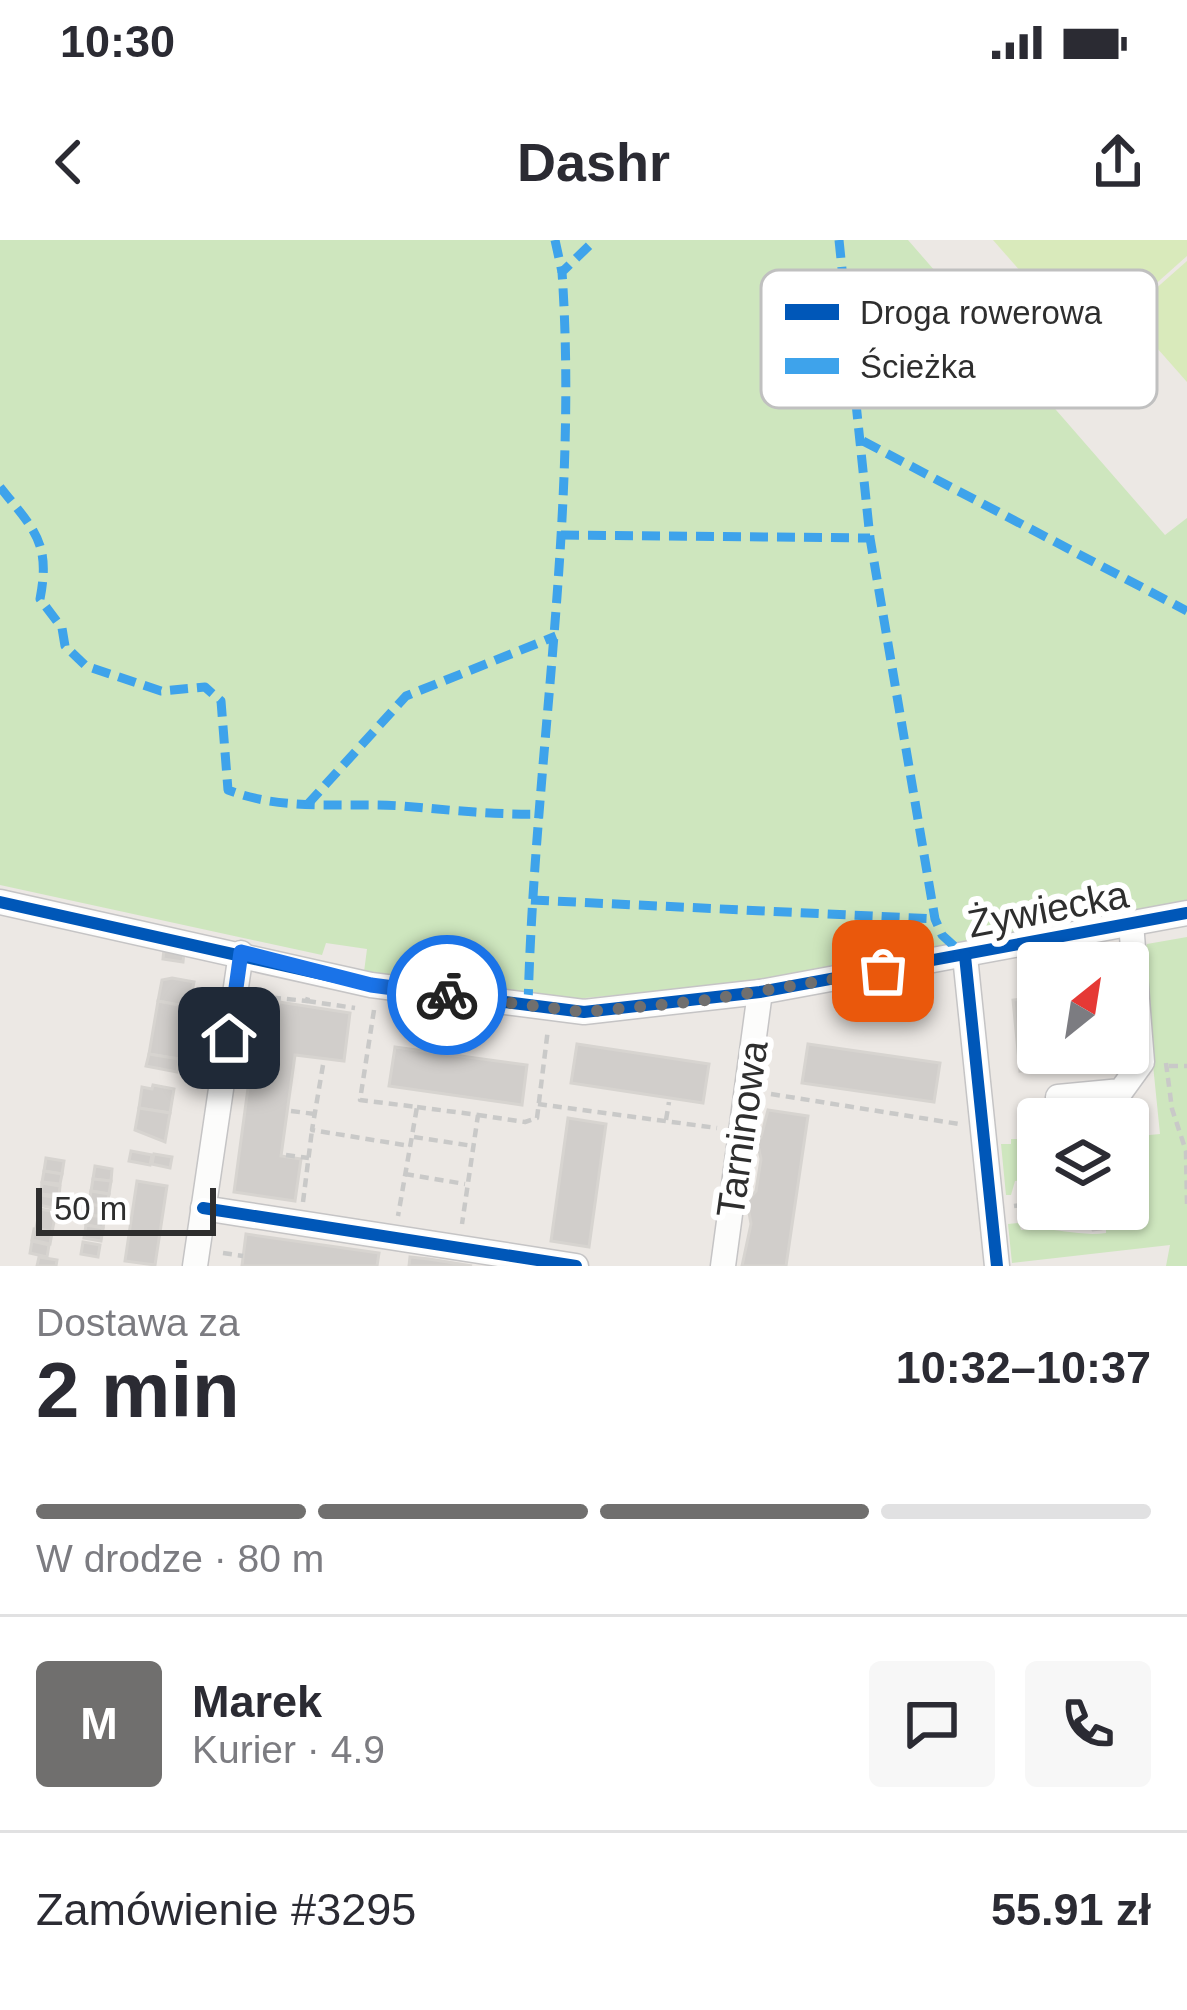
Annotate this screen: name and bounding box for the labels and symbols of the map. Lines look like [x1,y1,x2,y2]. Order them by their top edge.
legend [761,270,1157,408]
text: Droga rowerowa [860,294,1103,331]
text: Ścieżka [860,347,976,385]
street label: Żywiecka [964,872,1132,946]
pin [832,920,934,1022]
courier [387,935,507,1055]
north arrow [1017,942,1149,1074]
pin [178,987,280,1089]
street label: Tarninowa [708,1038,776,1220]
scale bar [36,1182,216,1235]

